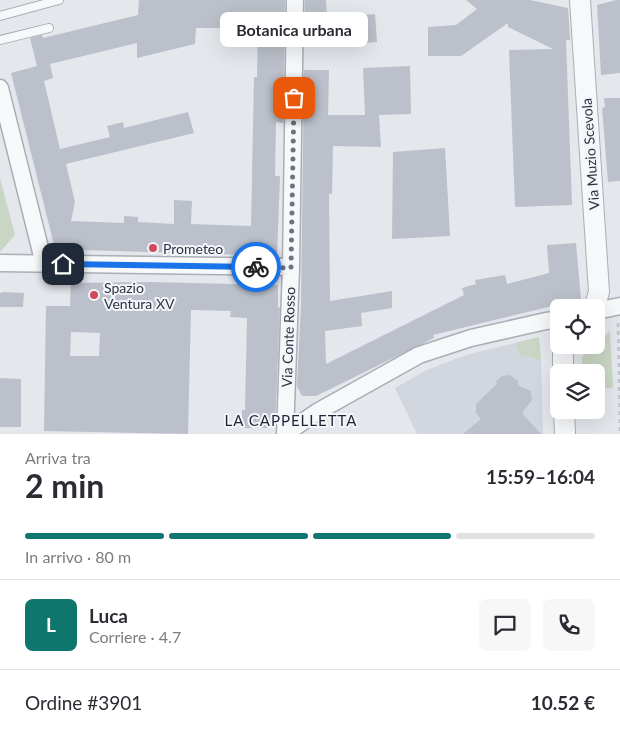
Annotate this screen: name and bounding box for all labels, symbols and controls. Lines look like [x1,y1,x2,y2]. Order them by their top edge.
callout: Botanica urbana [220,13,368,48]
text: Botanica urbana [236,20,352,39]
pin [273,77,315,119]
icon: bag [280,84,308,112]
street label: Via Muzio Scevola [578,98,602,210]
place label: Prometeo [163,240,223,257]
marker: Prometeo [147,242,159,254]
courier [231,242,281,292]
pin [42,243,84,285]
icon: home [49,250,77,278]
icon: bike [242,253,270,281]
place label: Spazio Ventura XV [104,279,175,312]
street label: Via Conte Rosso [278,286,298,388]
marker: Spazio Ventura XV [88,289,100,301]
map controls [550,299,605,419]
button: locate [550,299,605,354]
button: layers [550,364,605,419]
district label: LA CAPPELLETTA [225,411,357,429]
text: Arriva tra [25,448,91,467]
text: 15:59–16:04 [486,465,595,488]
text: 2 min [25,466,104,505]
text: In arrivo · 80 m [25,547,131,566]
button: chat [479,599,531,651]
button: phone [543,599,595,651]
text: Luca [89,604,128,627]
text: L [46,613,56,636]
text: Corriere · 4.7 [89,627,181,646]
text: Ordine #3901 [25,691,142,714]
text: 10.52 € [531,691,595,714]

